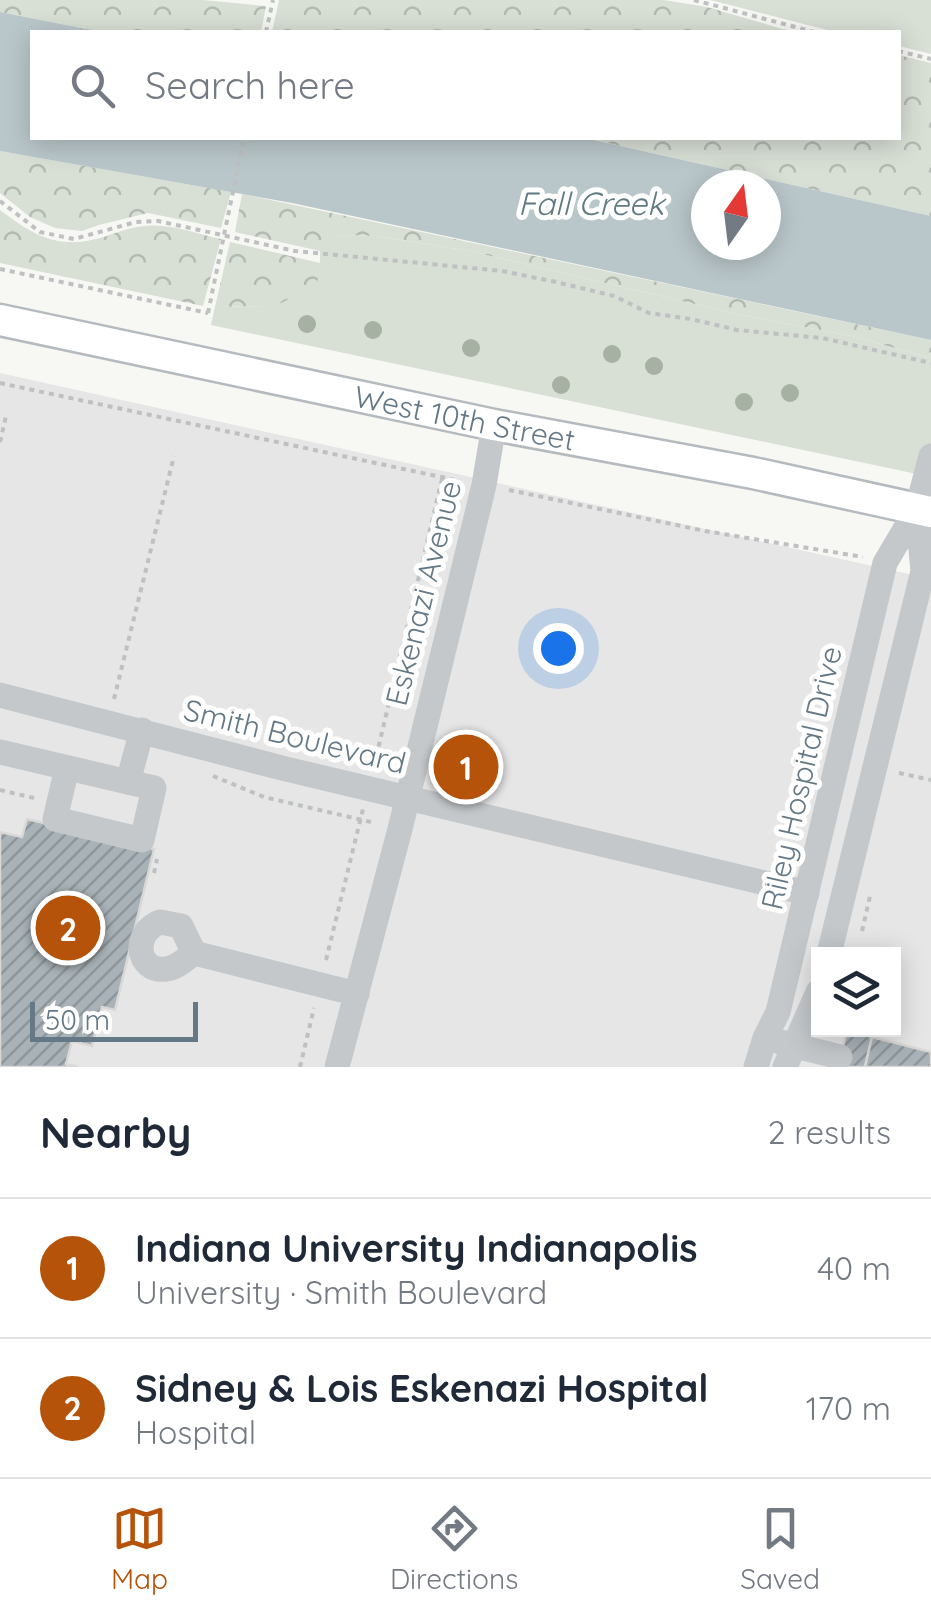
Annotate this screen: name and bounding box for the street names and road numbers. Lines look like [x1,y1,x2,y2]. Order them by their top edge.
street label: West 10th Street [351,377,578,459]
street label: Eskenazi Avenue [377,477,469,709]
street label: Riley Hospital Drive [752,643,850,913]
street label: Smith Boulevard [180,690,410,782]

